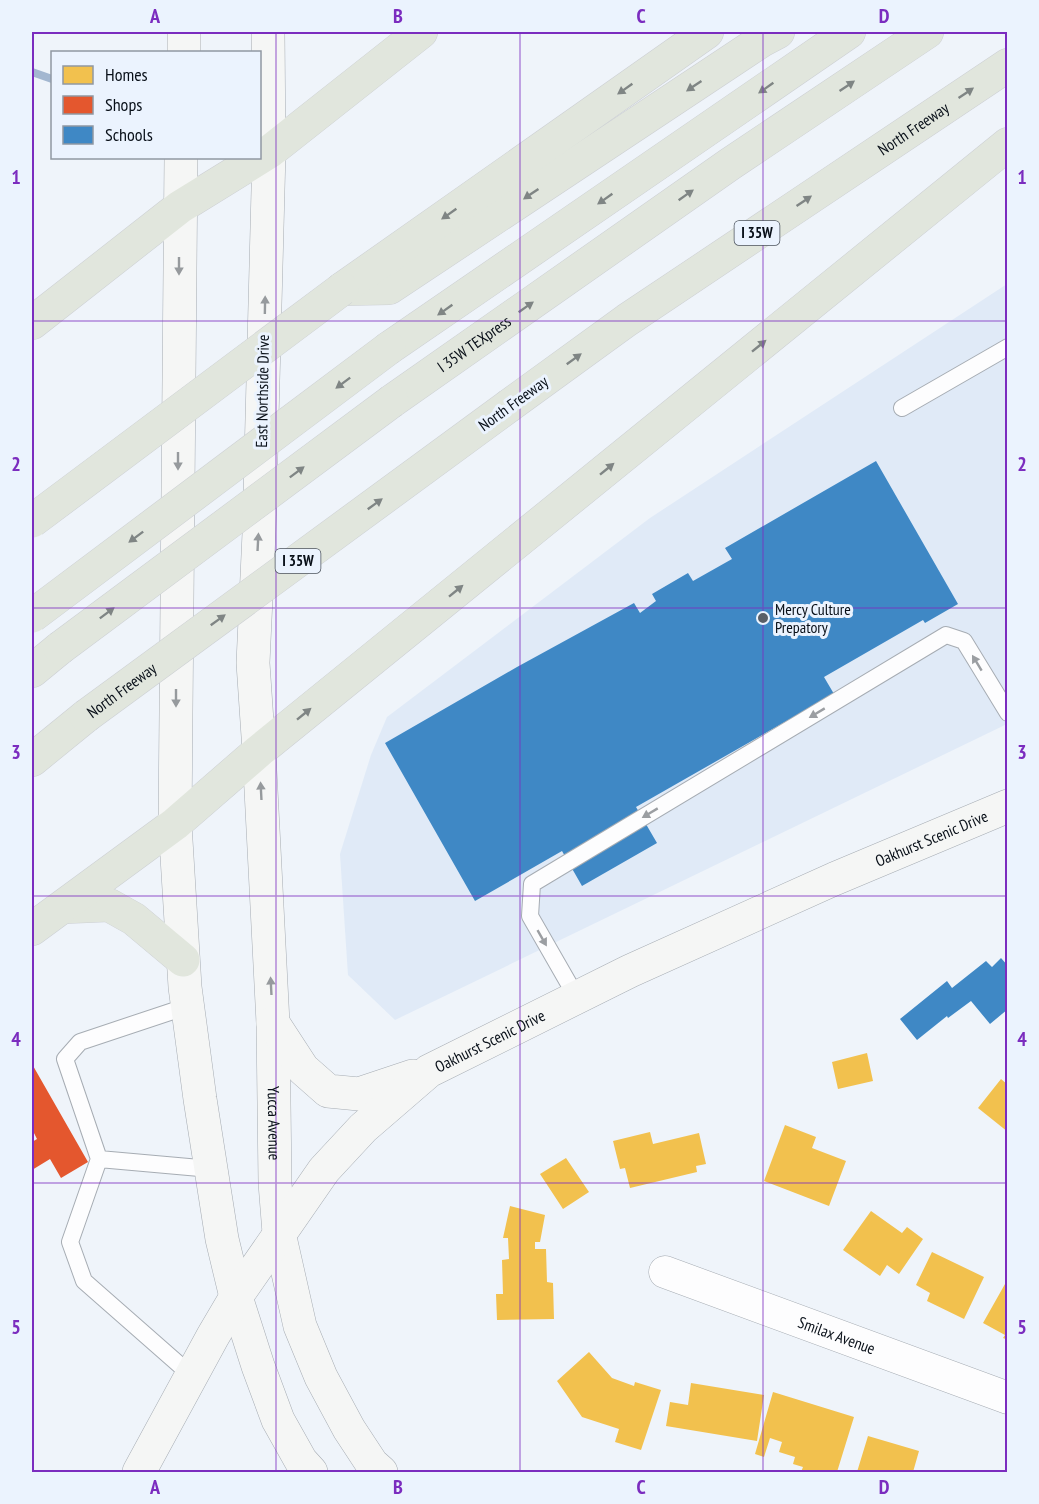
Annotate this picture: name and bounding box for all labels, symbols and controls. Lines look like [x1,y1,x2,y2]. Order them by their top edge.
text: A [149,3,161,29]
text: B [393,3,403,29]
text: C [636,3,646,29]
text: D [879,3,890,29]
legend [51,51,261,159]
text: Homes [105,63,148,86]
one-way arrow [686,80,702,91]
one-way arrow [839,80,855,91]
one-way arrow [618,83,634,95]
one-way arrow [758,83,774,94]
one-way arrow [958,87,974,98]
text: Shops [105,93,142,116]
street label: North Freeway [874,98,952,159]
text: Schools [105,123,153,146]
text: 1 [11,164,21,190]
text: 1 [1017,164,1027,190]
one-way arrow [524,188,540,200]
one-way arrow [677,189,693,201]
one-way arrow [598,193,614,205]
one-way arrow [796,196,812,207]
one-way arrow [441,208,457,220]
road number: I 35W [734,221,780,245]
one-way arrow [174,256,184,275]
one-way arrow [260,296,269,315]
one-way arrow [518,301,534,313]
one-way arrow [437,304,453,316]
street label: I 35W TEXpress [433,311,515,376]
street label: East Northside Drive [251,334,273,448]
one-way arrow [751,340,766,352]
one-way arrow [566,353,581,365]
street label: North Freeway [474,371,552,435]
one-way arrow [335,377,351,389]
text: 2 [11,451,21,477]
one-way arrow [173,451,183,470]
text: 2 [1017,451,1027,477]
one-way arrow [599,462,615,475]
one-way arrow [290,466,305,478]
one-way arrow [366,498,382,510]
one-way arrow [128,531,144,544]
one-way arrow [254,533,263,552]
road number: I 35W [276,549,320,573]
one-way arrow [448,586,463,598]
place label: Mercy Culture Prepatory [775,599,851,637]
one-way arrow [99,607,115,619]
marker: Mercy Culture Prepatory [756,611,770,625]
one-way arrow [210,614,225,626]
one-way arrow [972,655,983,671]
street label: North Freeway [83,658,160,722]
one-way arrow [171,688,181,707]
one-way arrow [809,707,825,718]
one-way arrow [296,708,312,721]
text: 3 [11,739,21,765]
text: 3 [1017,739,1027,765]
one-way arrow [256,782,265,801]
street label: Oakhurst Scenic Drive [872,806,991,871]
one-way arrow [641,808,658,818]
one-way arrow [537,930,548,946]
one-way arrow [266,977,275,996]
street label: Oakhurst Scenic Drive [431,1005,548,1077]
text: 4 [11,1026,21,1052]
text: 4 [1017,1026,1027,1052]
street label: Yucca Avenue [264,1086,285,1160]
street label: Smilax Avenue [796,1312,878,1358]
text: 5 [11,1314,21,1340]
text: 5 [1017,1314,1027,1340]
text: A [149,1474,161,1500]
text: B [393,1474,403,1500]
text: C [636,1474,646,1500]
text: D [879,1474,890,1500]

